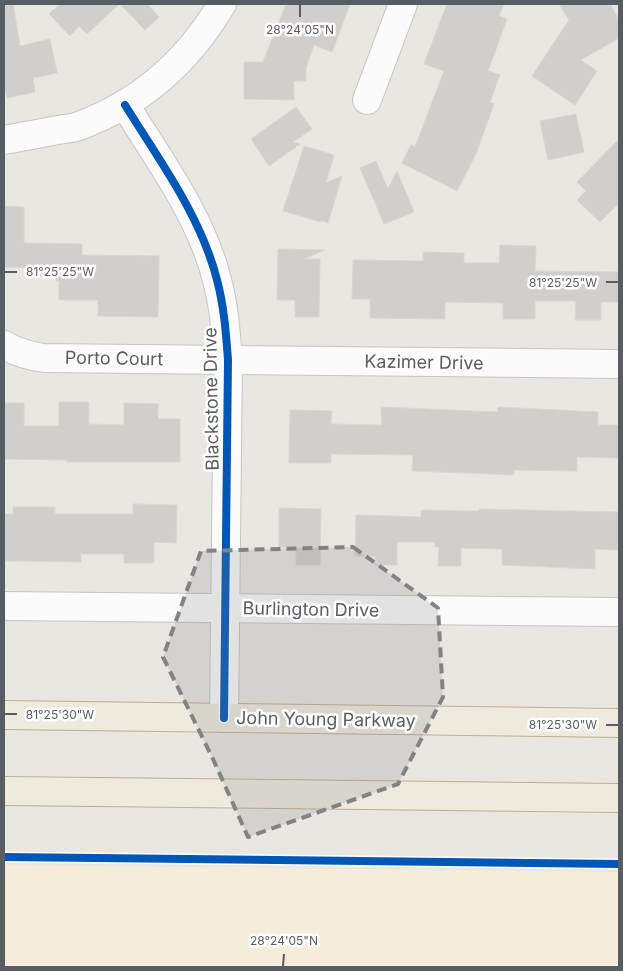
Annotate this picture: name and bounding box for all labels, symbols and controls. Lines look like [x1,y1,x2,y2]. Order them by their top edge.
text: 28°24'05"N [266,22,334,37]
text: 81°25'25"W [26,264,94,279]
text: 81°25'25"W [529,275,597,290]
street label: Blackstone Drive [199,327,223,471]
street label: Porto Court [65,347,163,369]
street label: Kazimer Drive [364,350,484,374]
street label: Burlington Drive [242,597,380,621]
text: 81°25'30"W [26,707,94,722]
street label: John Young Parkway [236,707,416,731]
text: 81°25'30"W [529,717,597,732]
text: 28°24'05"N [250,933,318,948]

